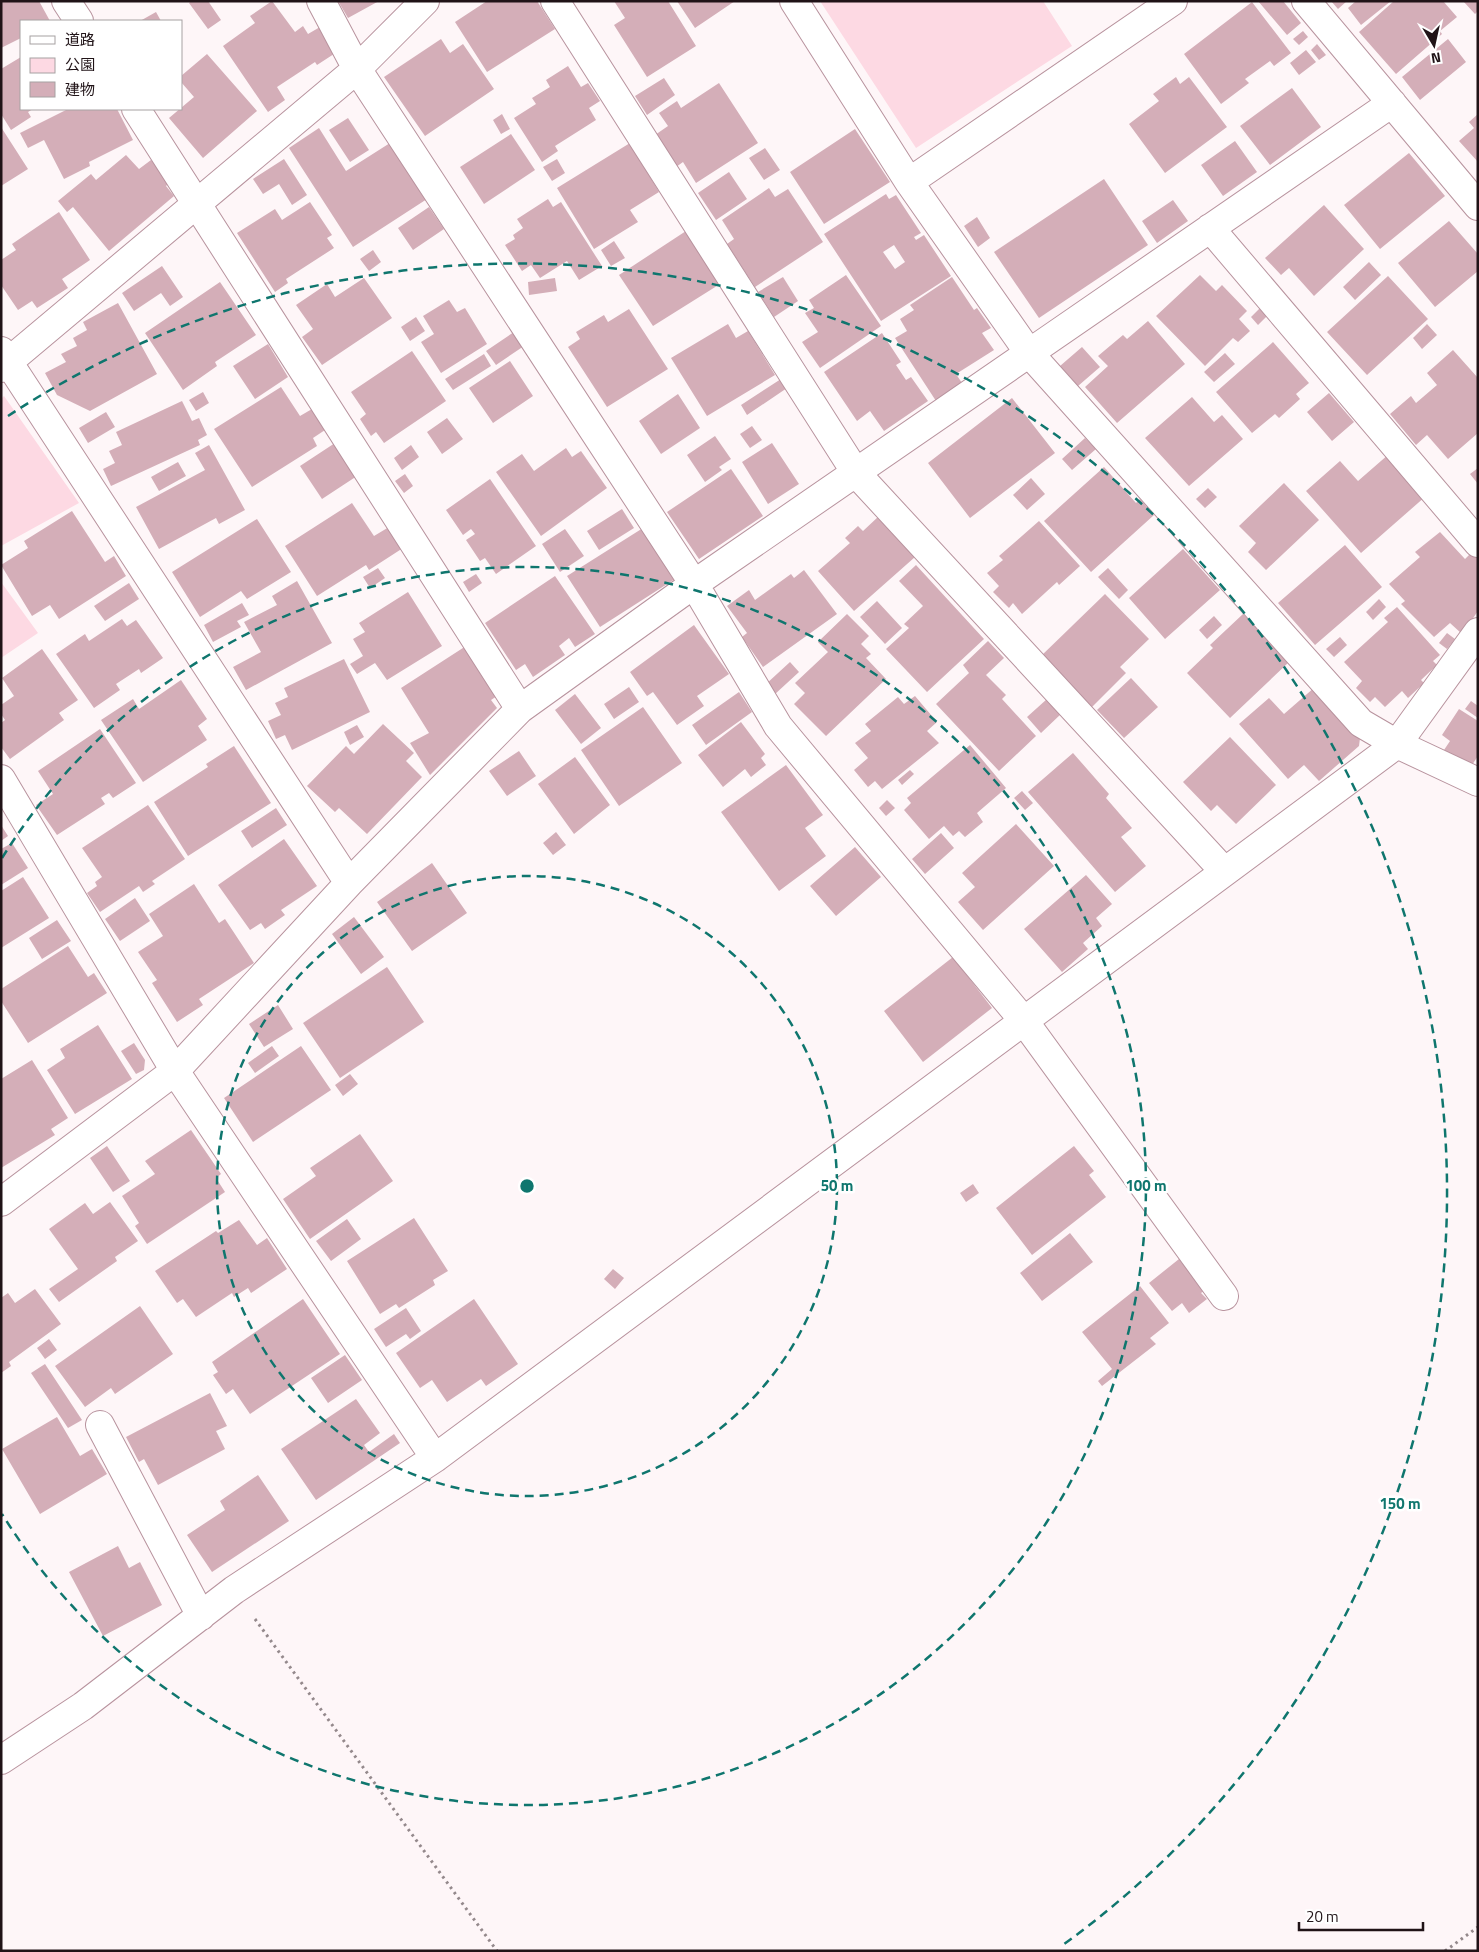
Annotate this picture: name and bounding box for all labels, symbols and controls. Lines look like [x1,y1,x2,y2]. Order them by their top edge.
legend [20,20,182,110]
north arrow [1409,20,1459,70]
text: 道路 [65,28,95,51]
text: N [1430,47,1443,69]
text: 公園 [65,53,95,76]
text: 建物 [65,78,95,101]
text: 50 m [821,1174,853,1197]
text: 100 m [1125,1174,1167,1197]
centre of rings [518,1177,536,1195]
text: 150 m [1379,1492,1421,1515]
scale bar [1299,1900,1423,1932]
text: 20 m [1306,1905,1339,1928]

